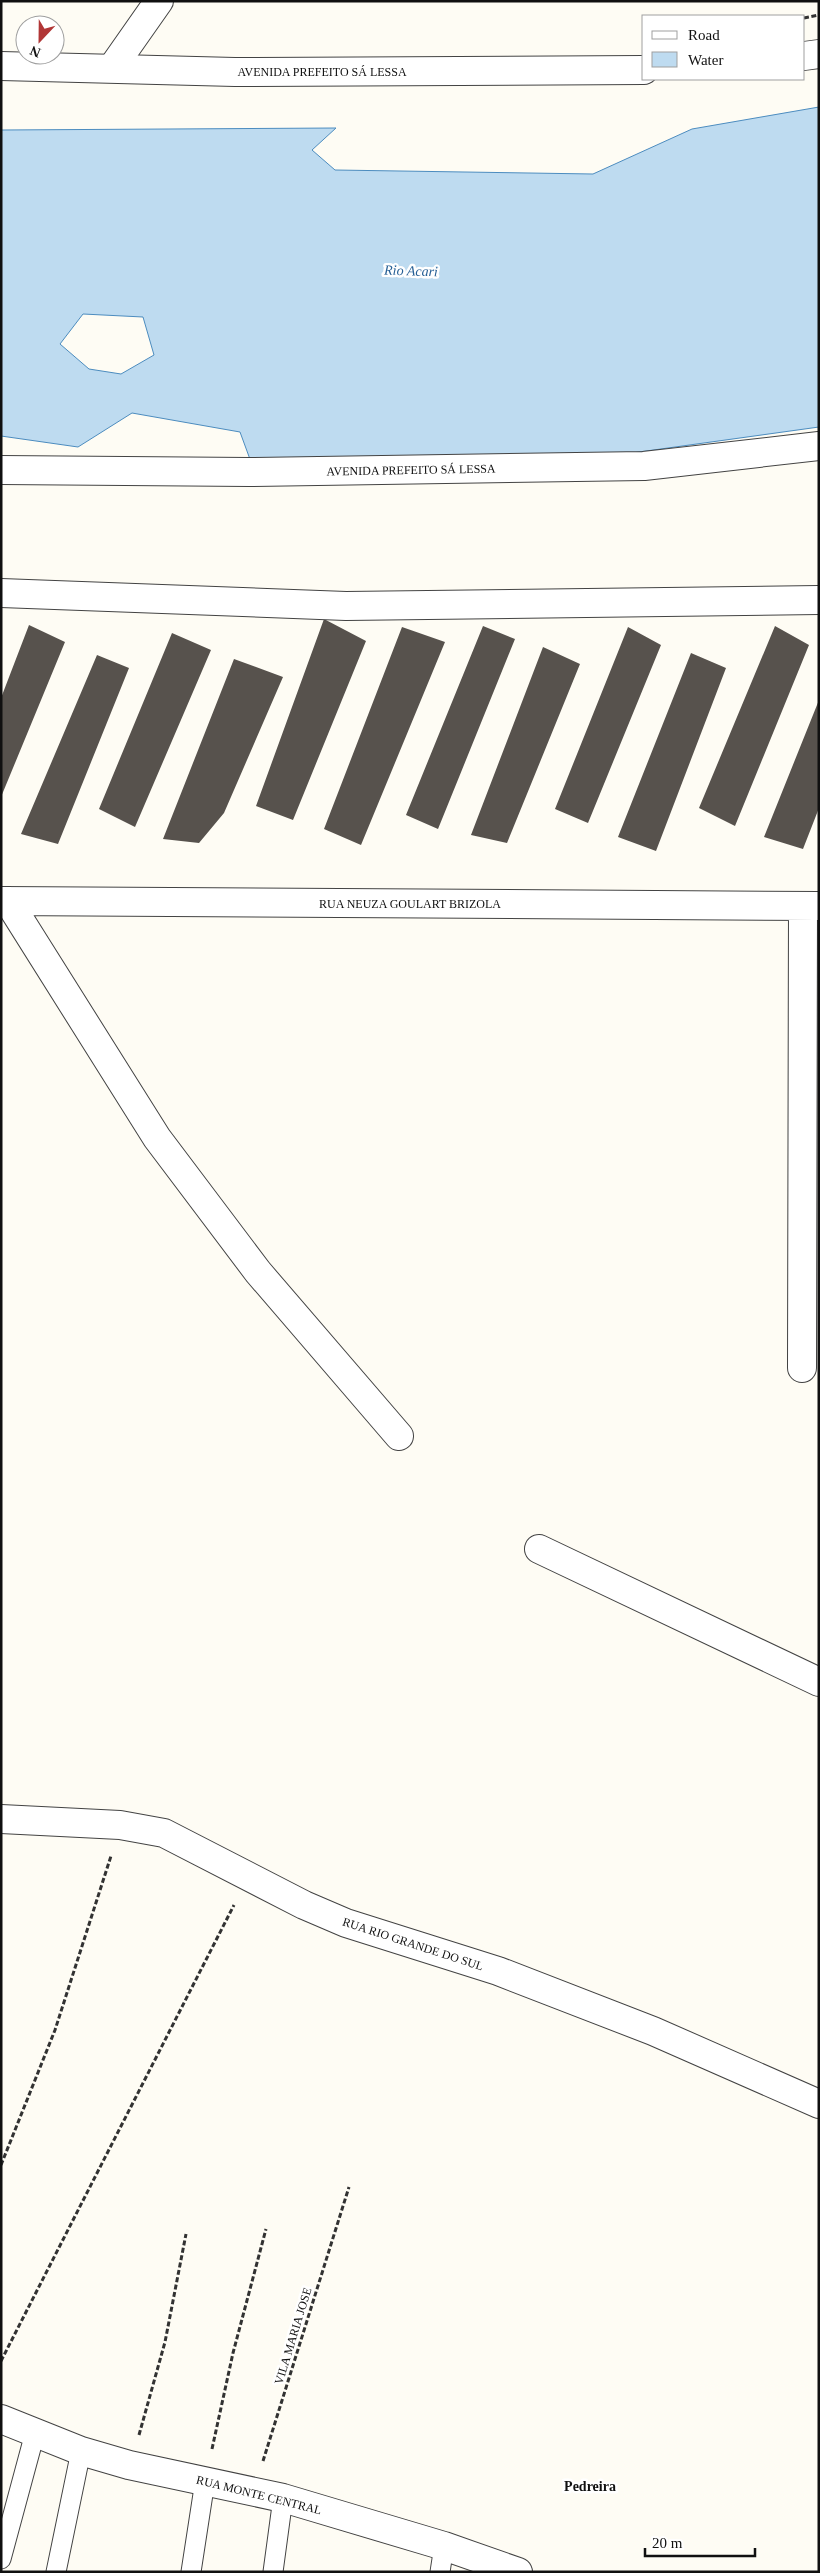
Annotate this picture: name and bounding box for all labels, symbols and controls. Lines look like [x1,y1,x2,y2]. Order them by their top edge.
north arrow [15,15,65,65]
legend [642,15,805,80]
text: Road [688,27,720,43]
text: N [28,43,43,60]
text: Water [688,52,723,68]
street label: AVENIDA PREFEITO SÁ LESSA [237,65,407,79]
water label: Rio Acari [383,263,438,279]
street label: AVENIDA PREFEITO SÁ LESSA [326,462,496,478]
street label: RUA NEUZA GOULART BRIZOLA [319,897,501,911]
street label: RUA RIO GRANDE DO SUL [341,1915,485,1973]
street label: VILA MARIA JOSE [272,2286,314,2386]
street label: RUA MONTE CENTRAL [195,2473,323,2517]
district label: Pedreira [564,2479,616,2494]
scale bar [645,2526,755,2558]
text: 20 m [652,2535,683,2551]

